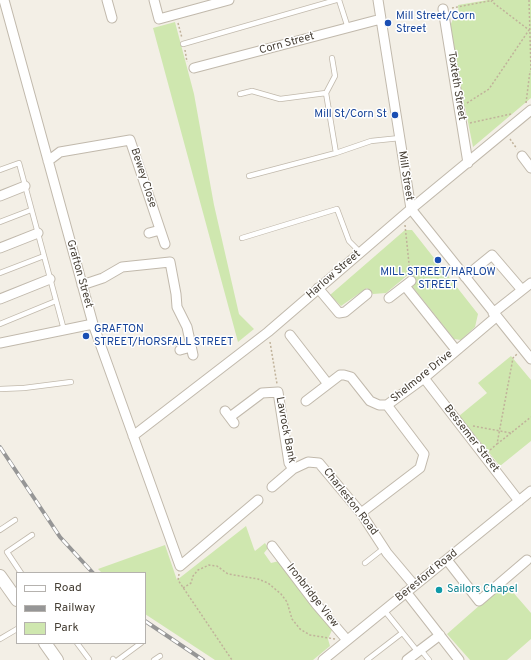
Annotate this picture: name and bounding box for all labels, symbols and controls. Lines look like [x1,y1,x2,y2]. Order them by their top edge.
place label: Mill Street/Corn Street [396,10,475,36]
marker: Mill Street/Corn Street [383,18,393,28]
street label: Corn Street [258,30,316,58]
street label: Toxteth Street [444,51,468,121]
place label: Mill St/Corn St [314,108,387,122]
marker: Mill St/Corn St [390,110,400,120]
street label: Bewey Close [127,146,159,210]
street label: Mill Street [395,150,415,202]
street label: Grafton Street [63,238,95,310]
street label: Harlow Street [304,248,364,302]
marker: MILL STREET/HARLOW STREET [433,255,443,265]
place label: MILL STREET/HARLOW STREET [380,266,496,292]
place label: GRAFTON STREET/HORSFALL STREET [94,323,233,349]
marker: GRAFTON STREET/HORSFALL STREET [81,331,91,341]
street label: Shelmore Drive [388,348,456,406]
street label: Lavrock Bank [272,396,298,464]
street label: Bessemer Street [441,403,501,475]
street label: Charleston Road [320,466,380,538]
street label: Beresford Road [393,547,461,605]
street label: Ironbridge View [283,562,341,630]
legend [16,572,146,644]
text: Road [54,580,82,596]
place label: Sailors Chapel [447,583,518,597]
marker: Sailors Chapel [434,585,444,595]
text: Railway [54,600,95,616]
text: Park [54,620,79,636]

